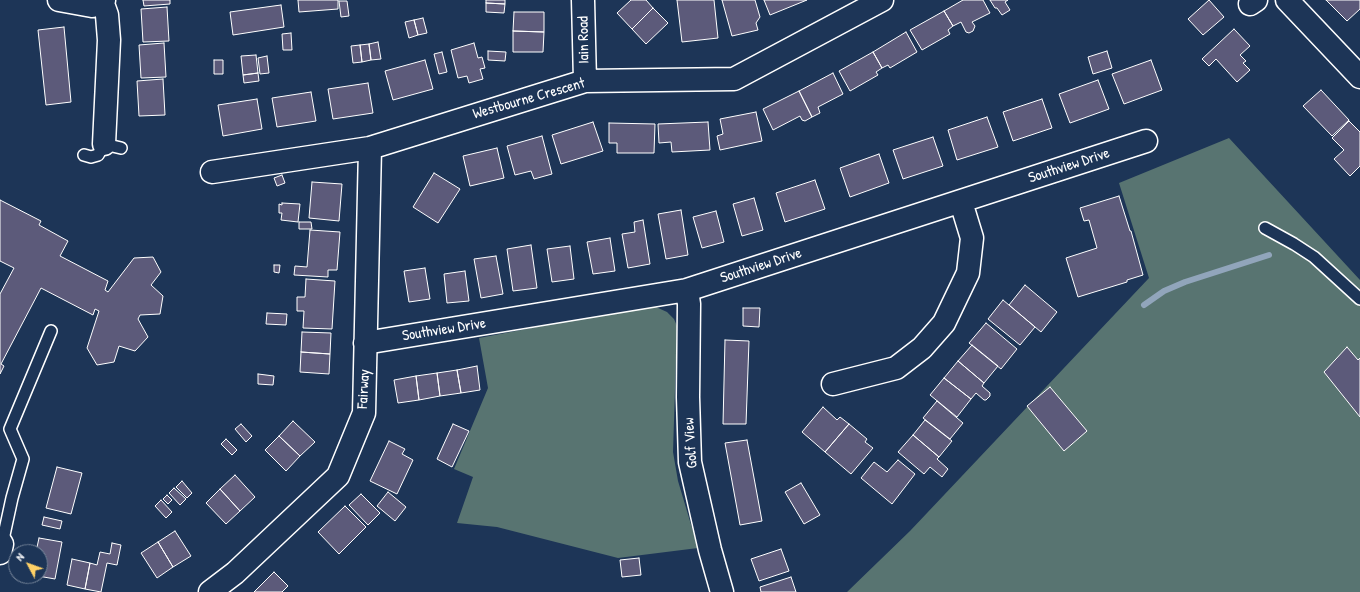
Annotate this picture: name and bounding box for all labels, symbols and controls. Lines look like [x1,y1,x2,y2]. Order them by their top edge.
street label: Iain Road [575,16,593,64]
street label: Westbourne Crescent [471,74,587,124]
street label: Southview Drive [1026,144,1112,188]
street label: Southview Drive [718,244,804,288]
street label: Southview Drive [401,315,487,345]
street label: Fairway [354,369,374,409]
street label: Golf View [680,417,702,469]
north arrow [8,544,48,584]
text: N [12,550,27,564]

